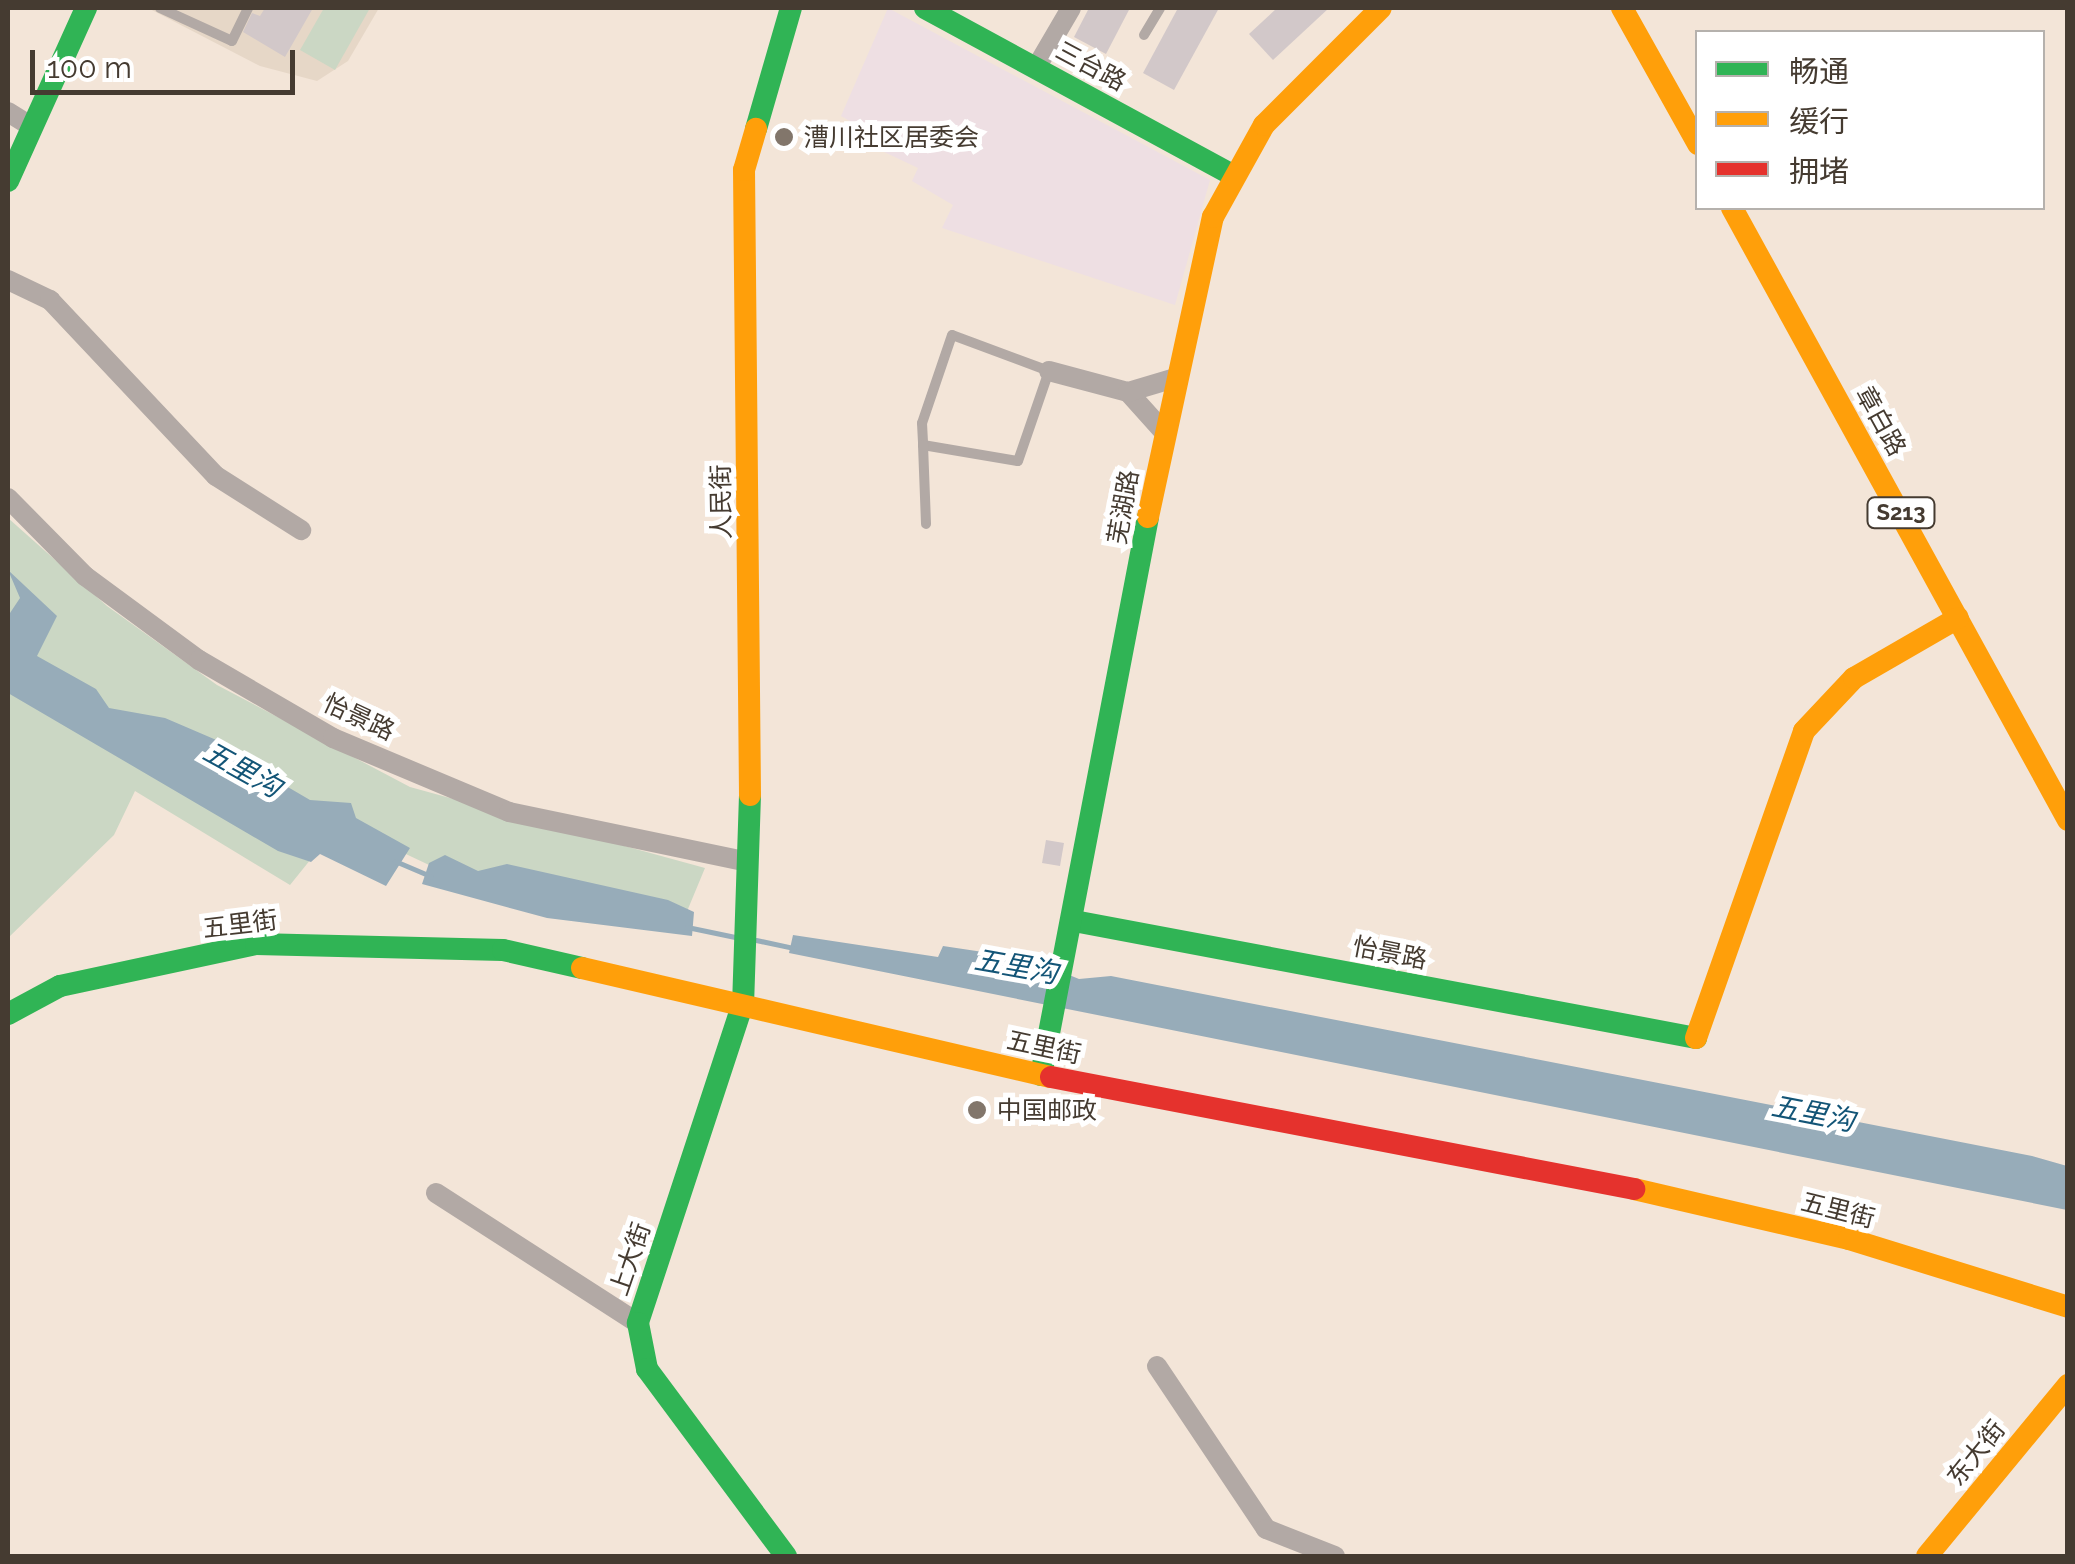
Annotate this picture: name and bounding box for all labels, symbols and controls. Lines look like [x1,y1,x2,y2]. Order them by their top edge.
scale bar [35,30,300,92]
legend [1695,30,2045,210]
street label: 三台路 [1051,35,1131,97]
text: 100 m [47,50,132,85]
text: 畅通 [1789,54,1849,89]
text: 缓行 [1789,104,1849,139]
place label: 漕川社区居委会 [804,122,979,152]
marker: 漕川社区居委会 [773,126,795,148]
text: 拥堵 [1789,154,1849,189]
street label: 章白路 [1850,381,1912,461]
street label: 人民街 [705,464,737,540]
street label: 芜湖路 [1102,467,1144,547]
road number: S213 [1866,496,1936,530]
street label: 怡景路 [319,688,399,746]
water label: 五里沟 [197,735,287,805]
street label: 五里街 [201,905,279,943]
street label: 怡景路 [1350,931,1430,975]
water label: 五里沟 [972,943,1060,991]
street label: 五里街 [1004,1025,1084,1069]
water label: 五里沟 [1769,1089,1857,1139]
place label: 中国邮政 [997,1095,1097,1125]
marker: 中国邮政 [966,1099,988,1121]
street label: 五里街 [1798,1186,1878,1234]
street label: 上大街 [604,1219,656,1299]
street label: 东大街 [1941,1414,2011,1492]

